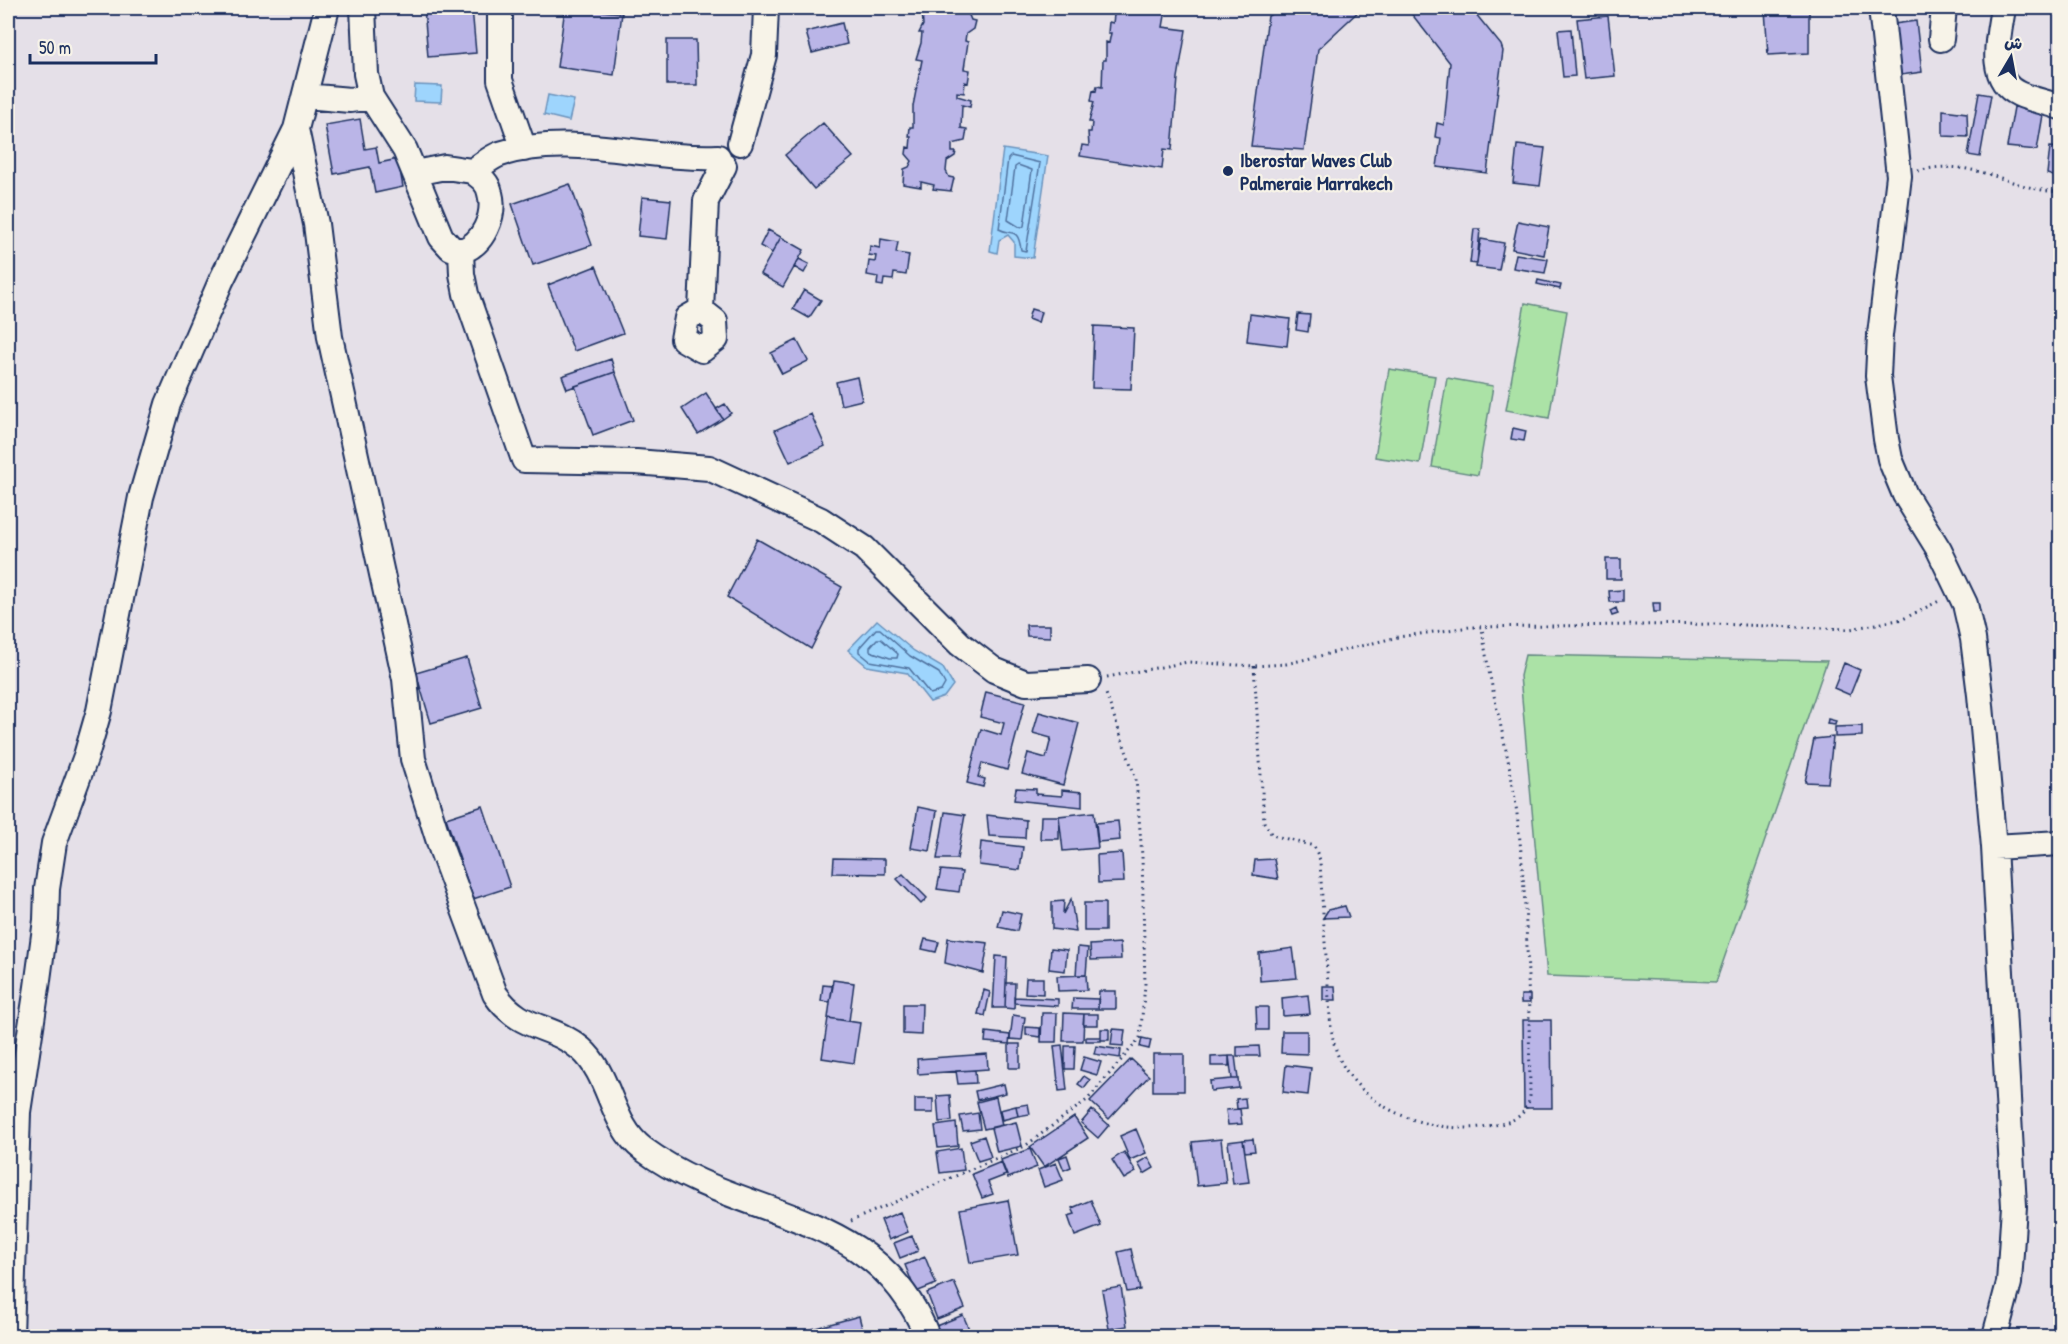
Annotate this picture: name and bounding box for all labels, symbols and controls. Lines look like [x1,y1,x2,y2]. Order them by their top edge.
scale bar [30,27,156,65]
north arrow [1981,27,2041,87]
text: ش [2003,30,2024,55]
text: 50 m [39,35,71,60]
place label: Iberostar Waves Club Palmeraie Marrakech [1240,146,1393,196]
marker: Iberostar Waves Club Palmeraie Marrakech [1221,164,1235,178]

